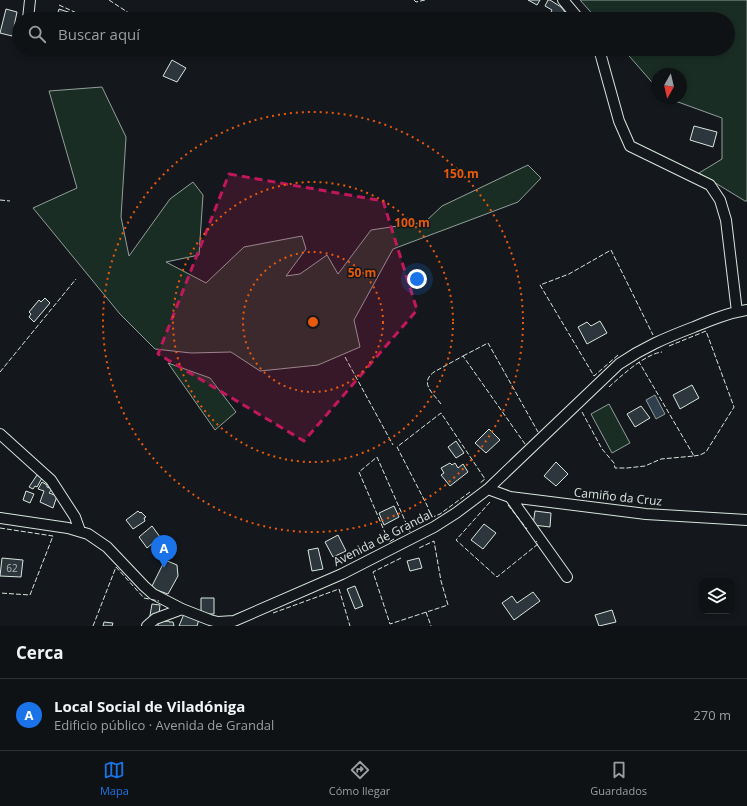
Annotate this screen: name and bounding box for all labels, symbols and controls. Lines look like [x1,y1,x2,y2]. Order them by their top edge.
search box [12,12,735,56]
icon: search [26,23,48,45]
text: Buscar aquí [58,24,140,44]
north arrow [651,68,687,104]
text: 150 m [443,165,479,182]
text: 100 m [394,214,430,231]
text: 50 m [348,264,376,281]
your location [407,269,427,289]
centre of rings [306,315,320,329]
street label: Camiño da Cruz [573,483,663,510]
street label: Avenida de Grandal [330,505,436,570]
pin: A [151,535,177,568]
house number: 62 [6,561,18,575]
map controls [699,578,735,614]
button: layers [699,578,735,614]
text: Cerca [16,641,64,664]
text: Local Social de Viladóniga [54,696,245,716]
text: A [25,706,33,724]
text: 270 m [693,706,731,724]
text: Edificio público · Avenida de Grandal [54,716,274,734]
tab: Mapa [100,759,129,798]
tab: Cómo llegar [329,759,390,798]
tab: Guardados [590,759,647,798]

